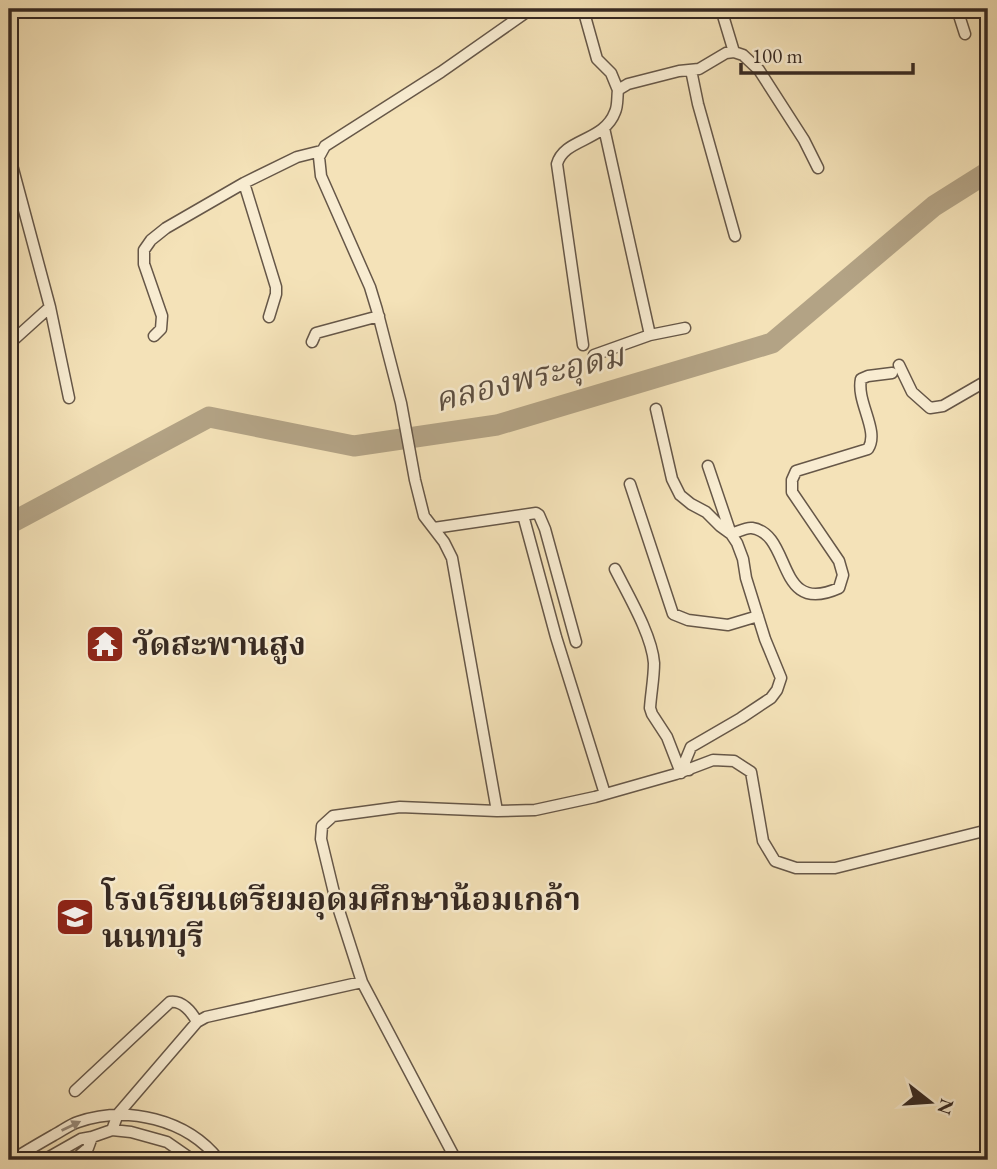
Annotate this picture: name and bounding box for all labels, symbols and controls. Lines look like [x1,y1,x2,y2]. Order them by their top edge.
scale bar [741,32,913,76]
text: 100 m [752,42,803,69]
water label: คลองพระอุดม [430,332,630,421]
temple icon: วัดสะพานสูง [84,623,126,665]
place label: วัดสะพานสูง [132,623,306,665]
place label: โรงเรียนเตรียมอุดมศึกษาน้อมเกล้า นนทบุรี [101,877,581,957]
school or university icon: โรงเรียนเตรียมอุดมศึกษาน้อมเกล้า นนทบุรี [54,896,96,938]
north arrow [895,1068,965,1138]
text: N [931,1096,960,1118]
one-way arrow [61,1120,81,1132]

